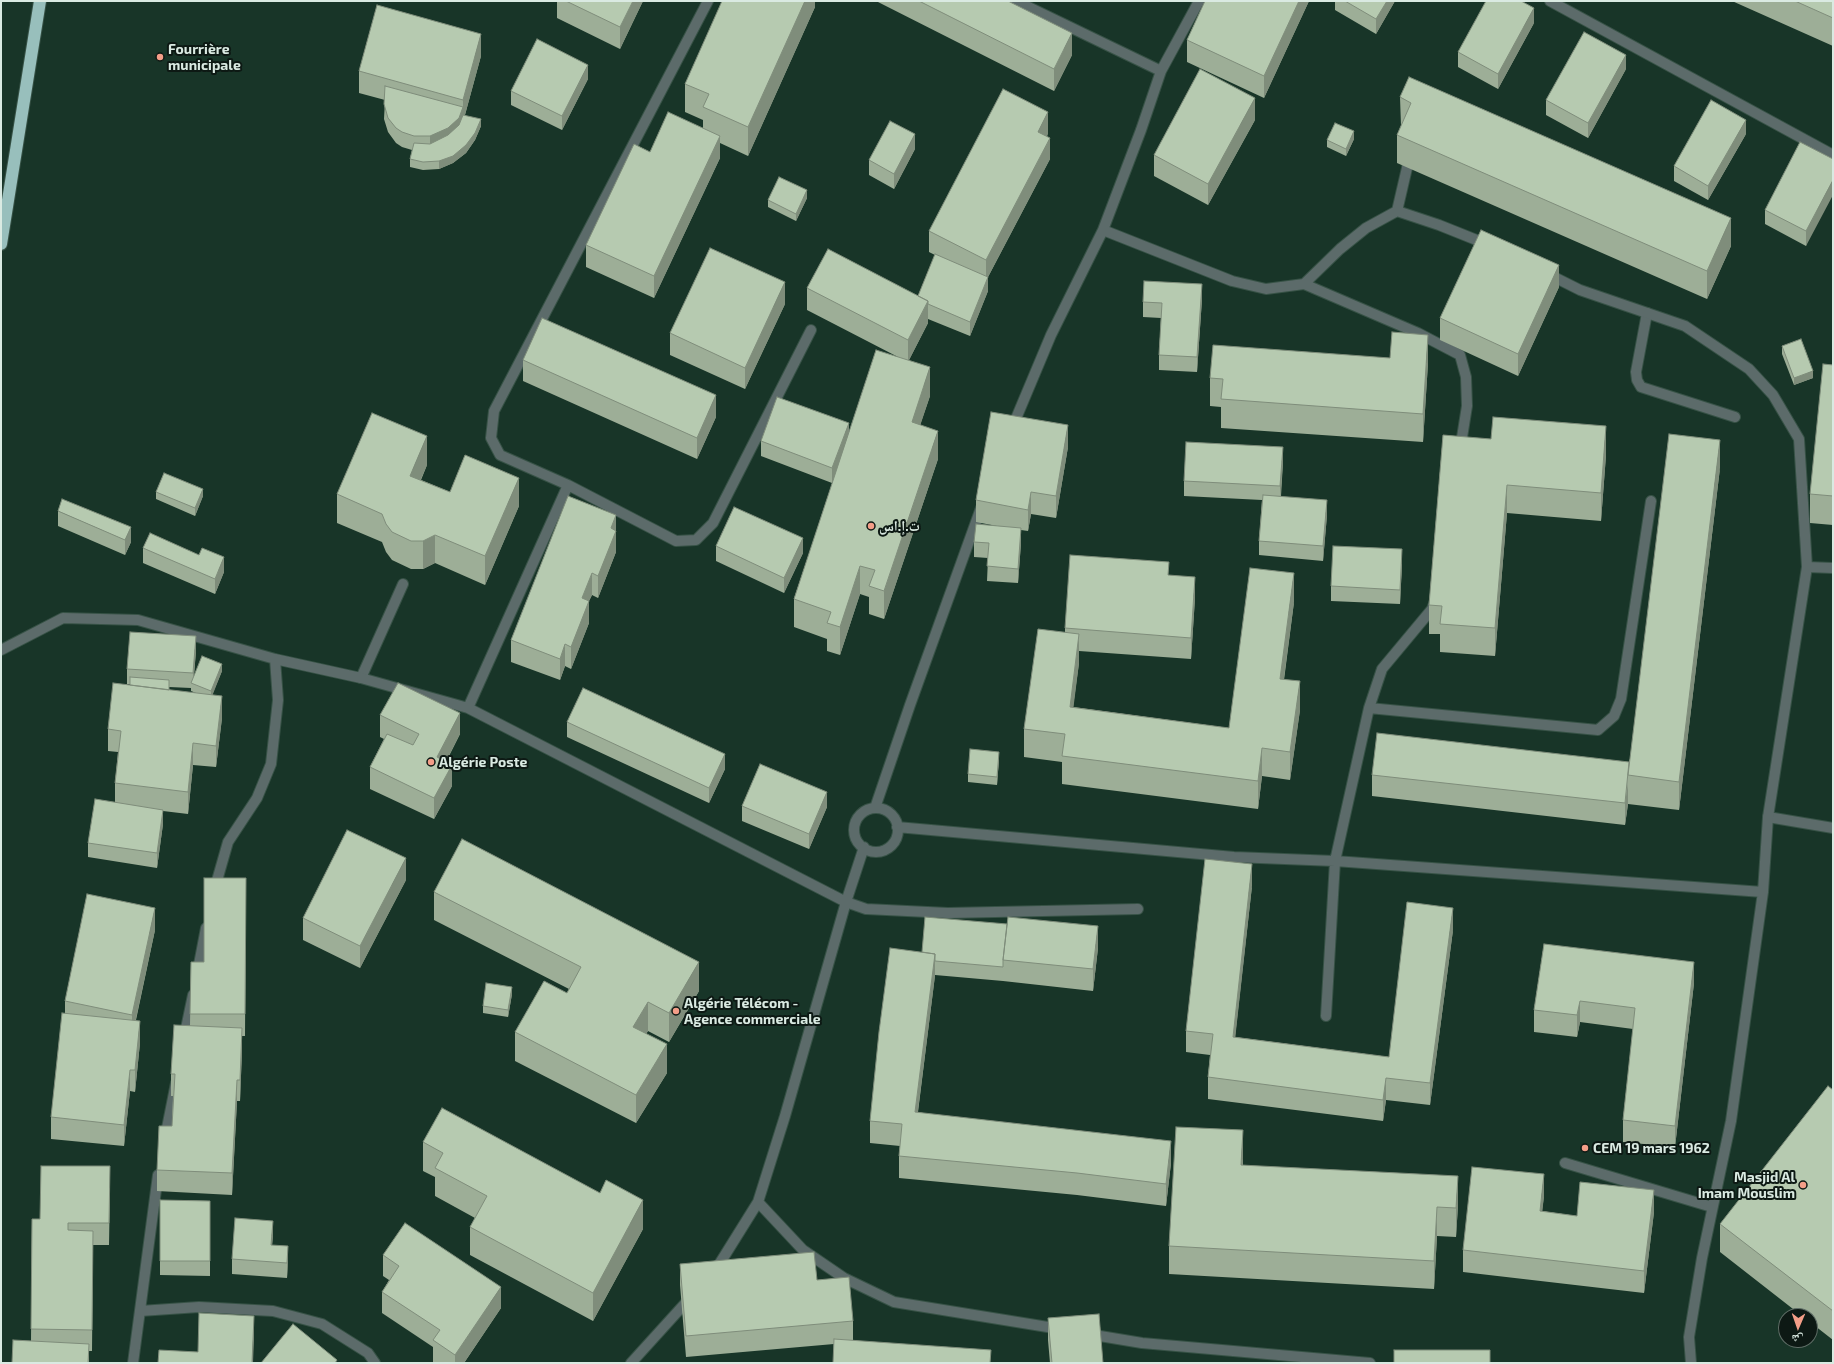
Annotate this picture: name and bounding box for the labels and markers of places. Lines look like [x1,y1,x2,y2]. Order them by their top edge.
place label: Fourrière municipale [168,41,241,74]
marker: Fourrière municipale [155,52,165,62]
place label: ت.إ.اس [879,518,920,534]
marker: ت.إ.اس [866,521,876,531]
place label: Algérie Poste [439,754,527,770]
marker: Algérie Poste [426,757,436,767]
place label: Algérie Télécom - Agence commerciale [684,995,821,1028]
marker: Algérie Télécom - Agence commerciale [671,1006,681,1016]
place label: CEM 19 mars 1962 [1593,1140,1710,1156]
marker: CEM 19 mars 1962 [1580,1143,1590,1153]
place label: Masjid Al Imam Mouslim [1698,1169,1795,1202]
marker: Masjid Al Imam Mouslim [1798,1180,1808,1190]

